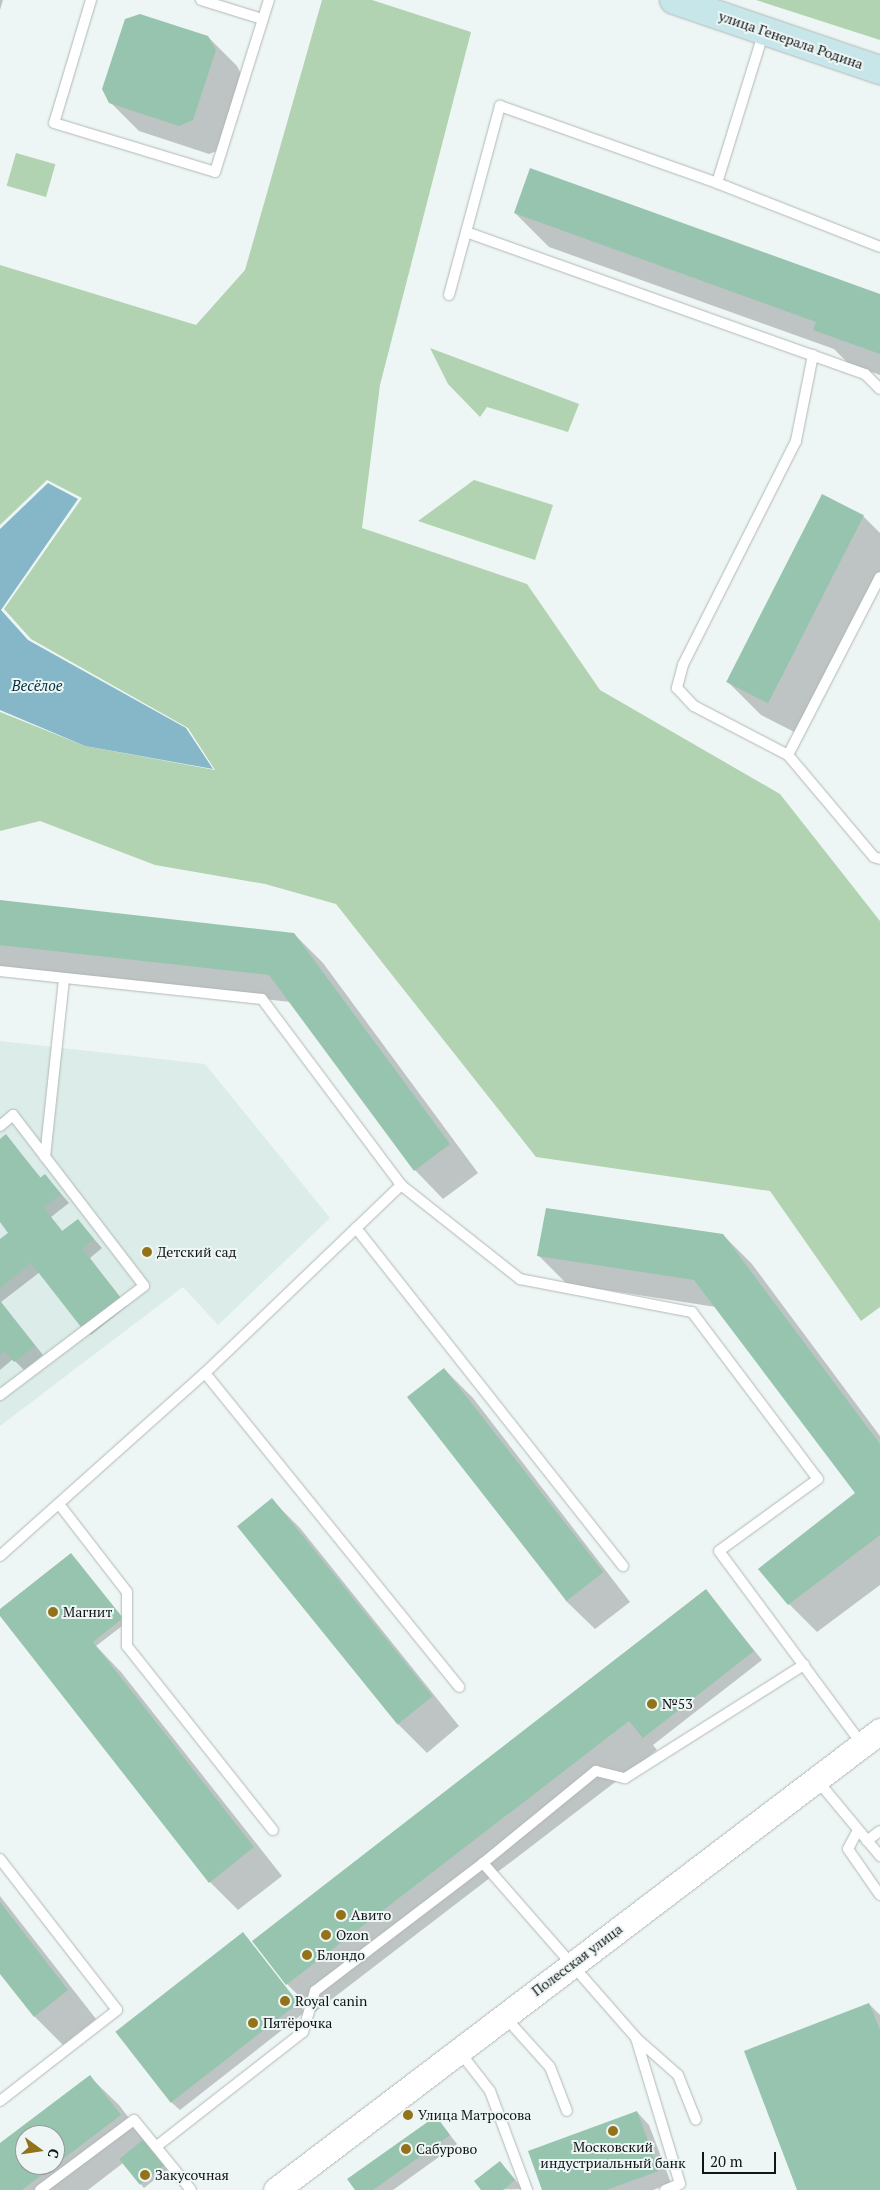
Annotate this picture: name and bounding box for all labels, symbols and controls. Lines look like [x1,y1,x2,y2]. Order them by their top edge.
street label: улица Генерала Родина [717,7,865,73]
water label: Весёлое [11,677,63,695]
place label: Детский сад [157,1244,237,1260]
marker: Детский сад [141,1246,153,1258]
place label: Магнит [63,1604,112,1620]
marker: Магнит [47,1606,59,1618]
place label: №53 [662,1696,693,1712]
marker: №53 [646,1698,658,1710]
place label: Авито [351,1907,391,1923]
marker: Авито [335,1909,347,1921]
street label: Полесская улица [528,1921,626,1999]
place label: Ozon [336,1927,369,1943]
marker: Ozon [320,1929,332,1941]
place label: Блондо [317,1947,365,1963]
marker: Блондо [301,1949,313,1961]
place label: Royal canin [295,1993,367,2009]
marker: Royal canin [279,1995,291,2007]
place label: Пятёрочка [263,2015,332,2031]
marker: Пятёрочка [247,2017,259,2029]
place label: Улица Матросова [418,2107,531,2123]
marker: Улица Матросова [402,2109,414,2121]
north arrow [15,2125,65,2175]
marker: Московский индустриальный банк [607,2125,619,2137]
place label: Московский индустриальный банк [540,2139,686,2172]
place label: Сабурово [416,2141,477,2157]
scale bar [705,2142,779,2174]
marker: Сабурово [400,2143,412,2155]
text: С [44,2147,64,2160]
text: 20 m [710,2151,743,2171]
place label: Закусочная [155,2167,229,2183]
marker: Закусочная [139,2169,151,2181]

